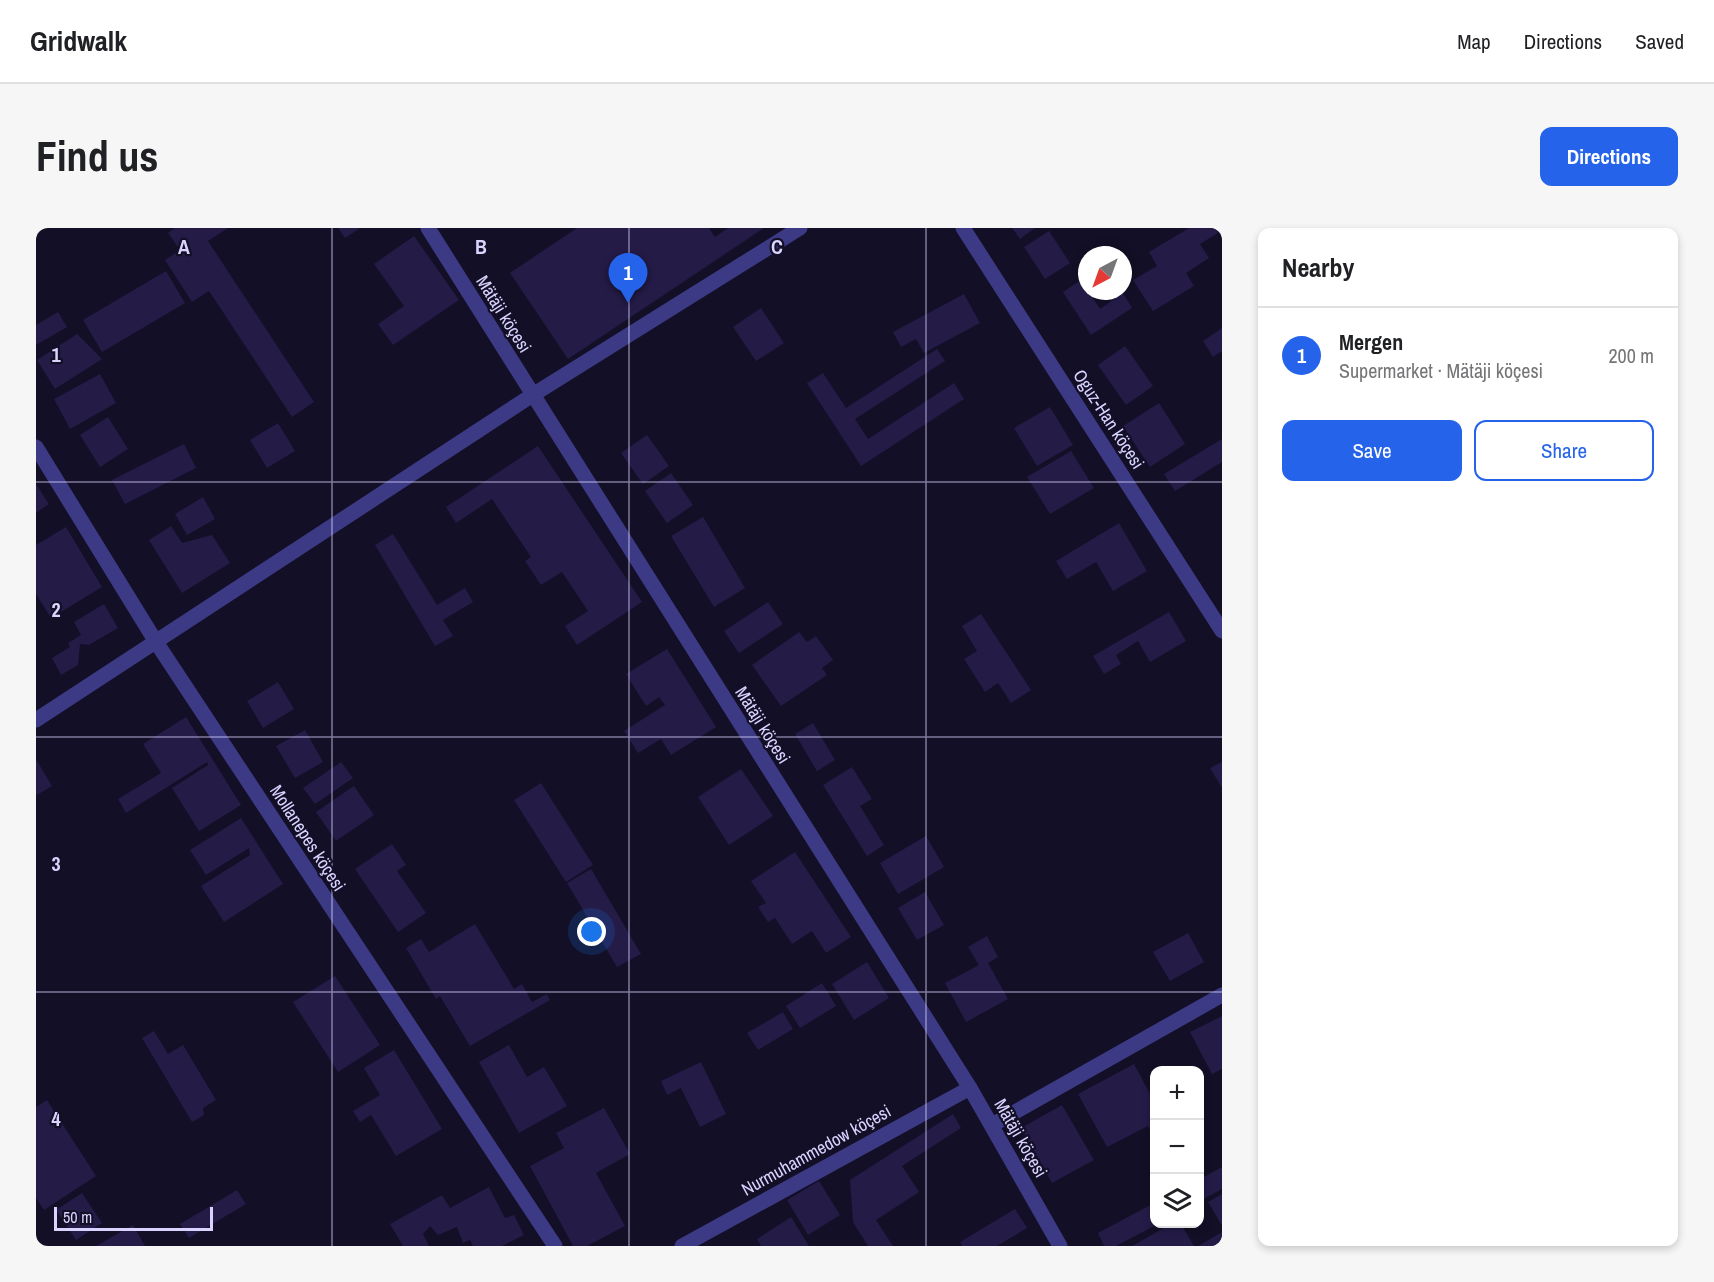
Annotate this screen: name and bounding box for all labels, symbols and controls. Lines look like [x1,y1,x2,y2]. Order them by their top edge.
text: Gridwalk [30,22,127,60]
text: Map [1457,27,1491,56]
text: Directions [1524,27,1602,56]
text: Saved [1635,27,1684,56]
button: Directions [1540,127,1678,186]
text: Find us [36,128,158,184]
text: A [178,233,190,260]
text: B [475,233,487,260]
text: C [771,233,783,260]
north arrow [1078,246,1132,300]
text: Nearby [1282,250,1354,285]
pin: 1 [608,254,648,303]
street label: Mätäji köçesi [470,270,538,358]
text: Mergen [1339,327,1403,357]
text: 1 [51,341,61,368]
text: 1 [1297,342,1306,369]
text: 200 m [1608,342,1654,369]
text: Supermarket · Mätäji köçesi [1339,357,1543,384]
street label: Oguz-Han köçesi [1067,364,1151,474]
button: Save [1282,420,1462,481]
button: Share [1474,420,1654,481]
text: 2 [51,596,61,623]
street label: Mätäji köçesi [729,681,797,769]
street label: Mollanepes köçesi [264,780,352,896]
text: 3 [51,850,61,877]
your location [577,917,606,946]
map controls [1150,1066,1204,1228]
button: + [1150,1066,1204,1120]
street label: Mätäji köçesi [988,1094,1054,1182]
street label: Nurmuhammedow köçesi [737,1099,895,1201]
text: 4 [51,1105,61,1132]
button: − [1150,1120,1204,1174]
button: layers [1150,1174,1204,1228]
scale bar [54,1204,213,1232]
text: 50 m [63,1206,92,1228]

